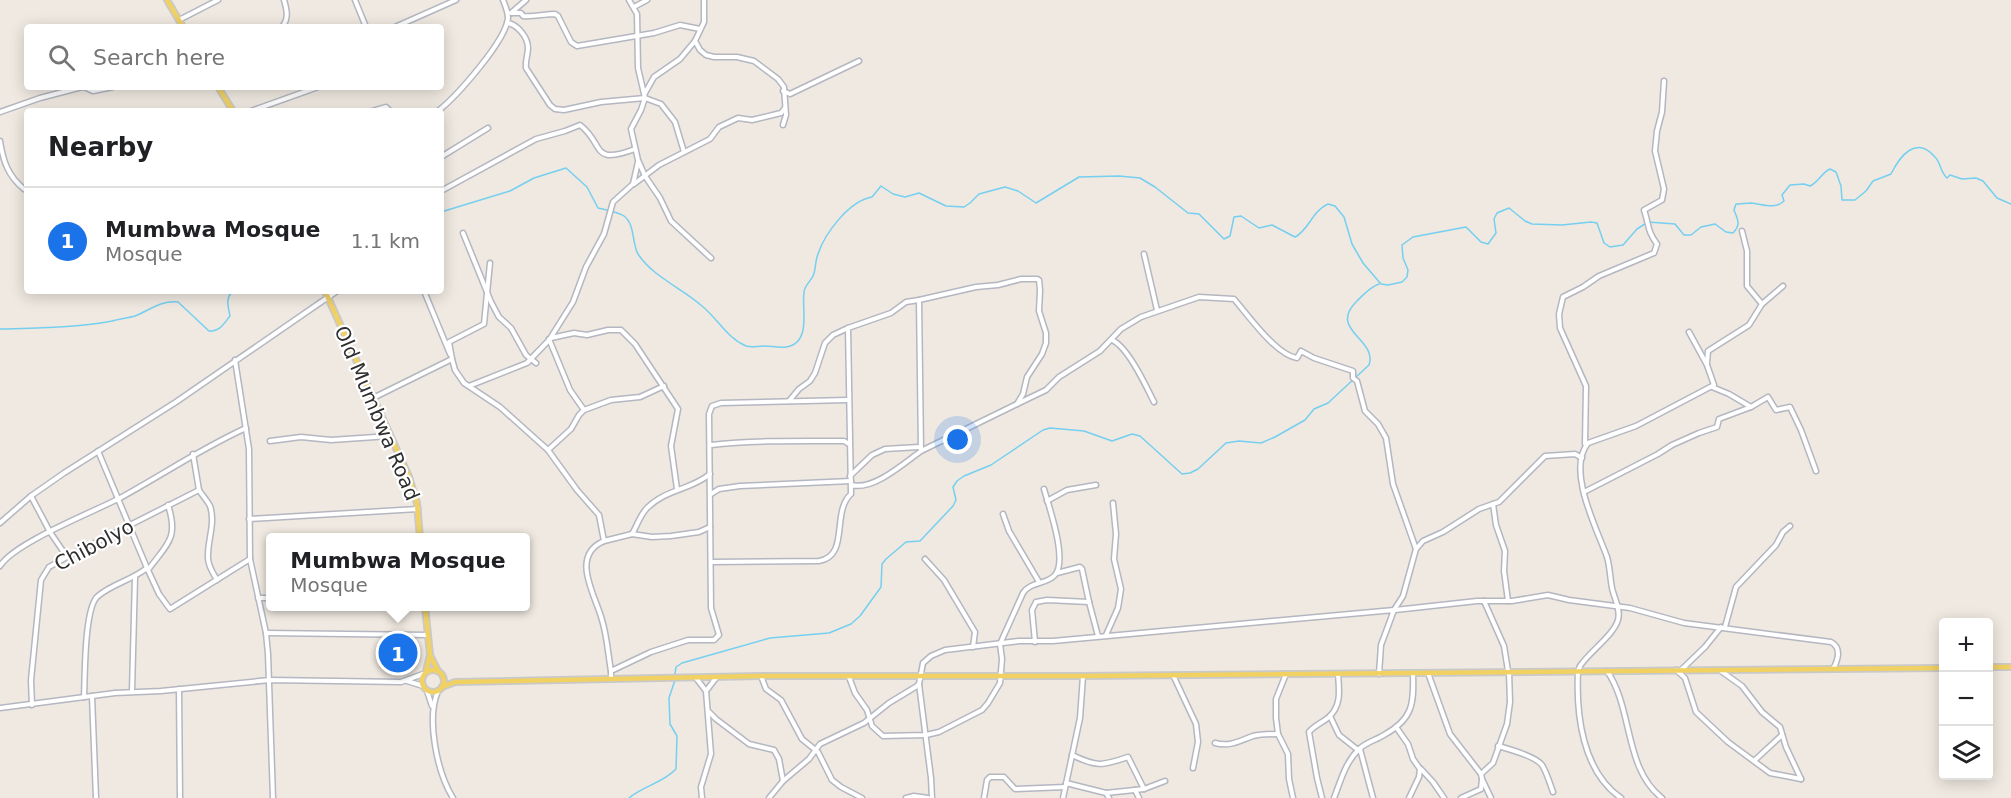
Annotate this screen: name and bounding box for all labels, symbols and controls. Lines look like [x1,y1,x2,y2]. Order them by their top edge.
search box [24,24,444,90]
icon: search [45,41,78,74]
text: Search here [93,45,225,70]
text: Nearby [48,132,153,162]
text: Mumbwa Mosque [105,217,321,242]
text: 1 [61,229,74,253]
text: 1.1 km [351,229,420,253]
text: Mosque [105,242,183,266]
street label: Old Mumbwa Road [329,322,425,504]
your location [943,425,972,454]
street label: Chibolyo [50,514,138,576]
popup [266,533,530,611]
text: Mumbwa Mosque [290,548,506,573]
text: Mosque [290,573,368,597]
map controls [1939,618,1993,780]
button: + [1939,618,1993,672]
pin: 1 [378,630,418,676]
button: − [1939,672,1993,726]
button: layers [1939,726,1993,780]

